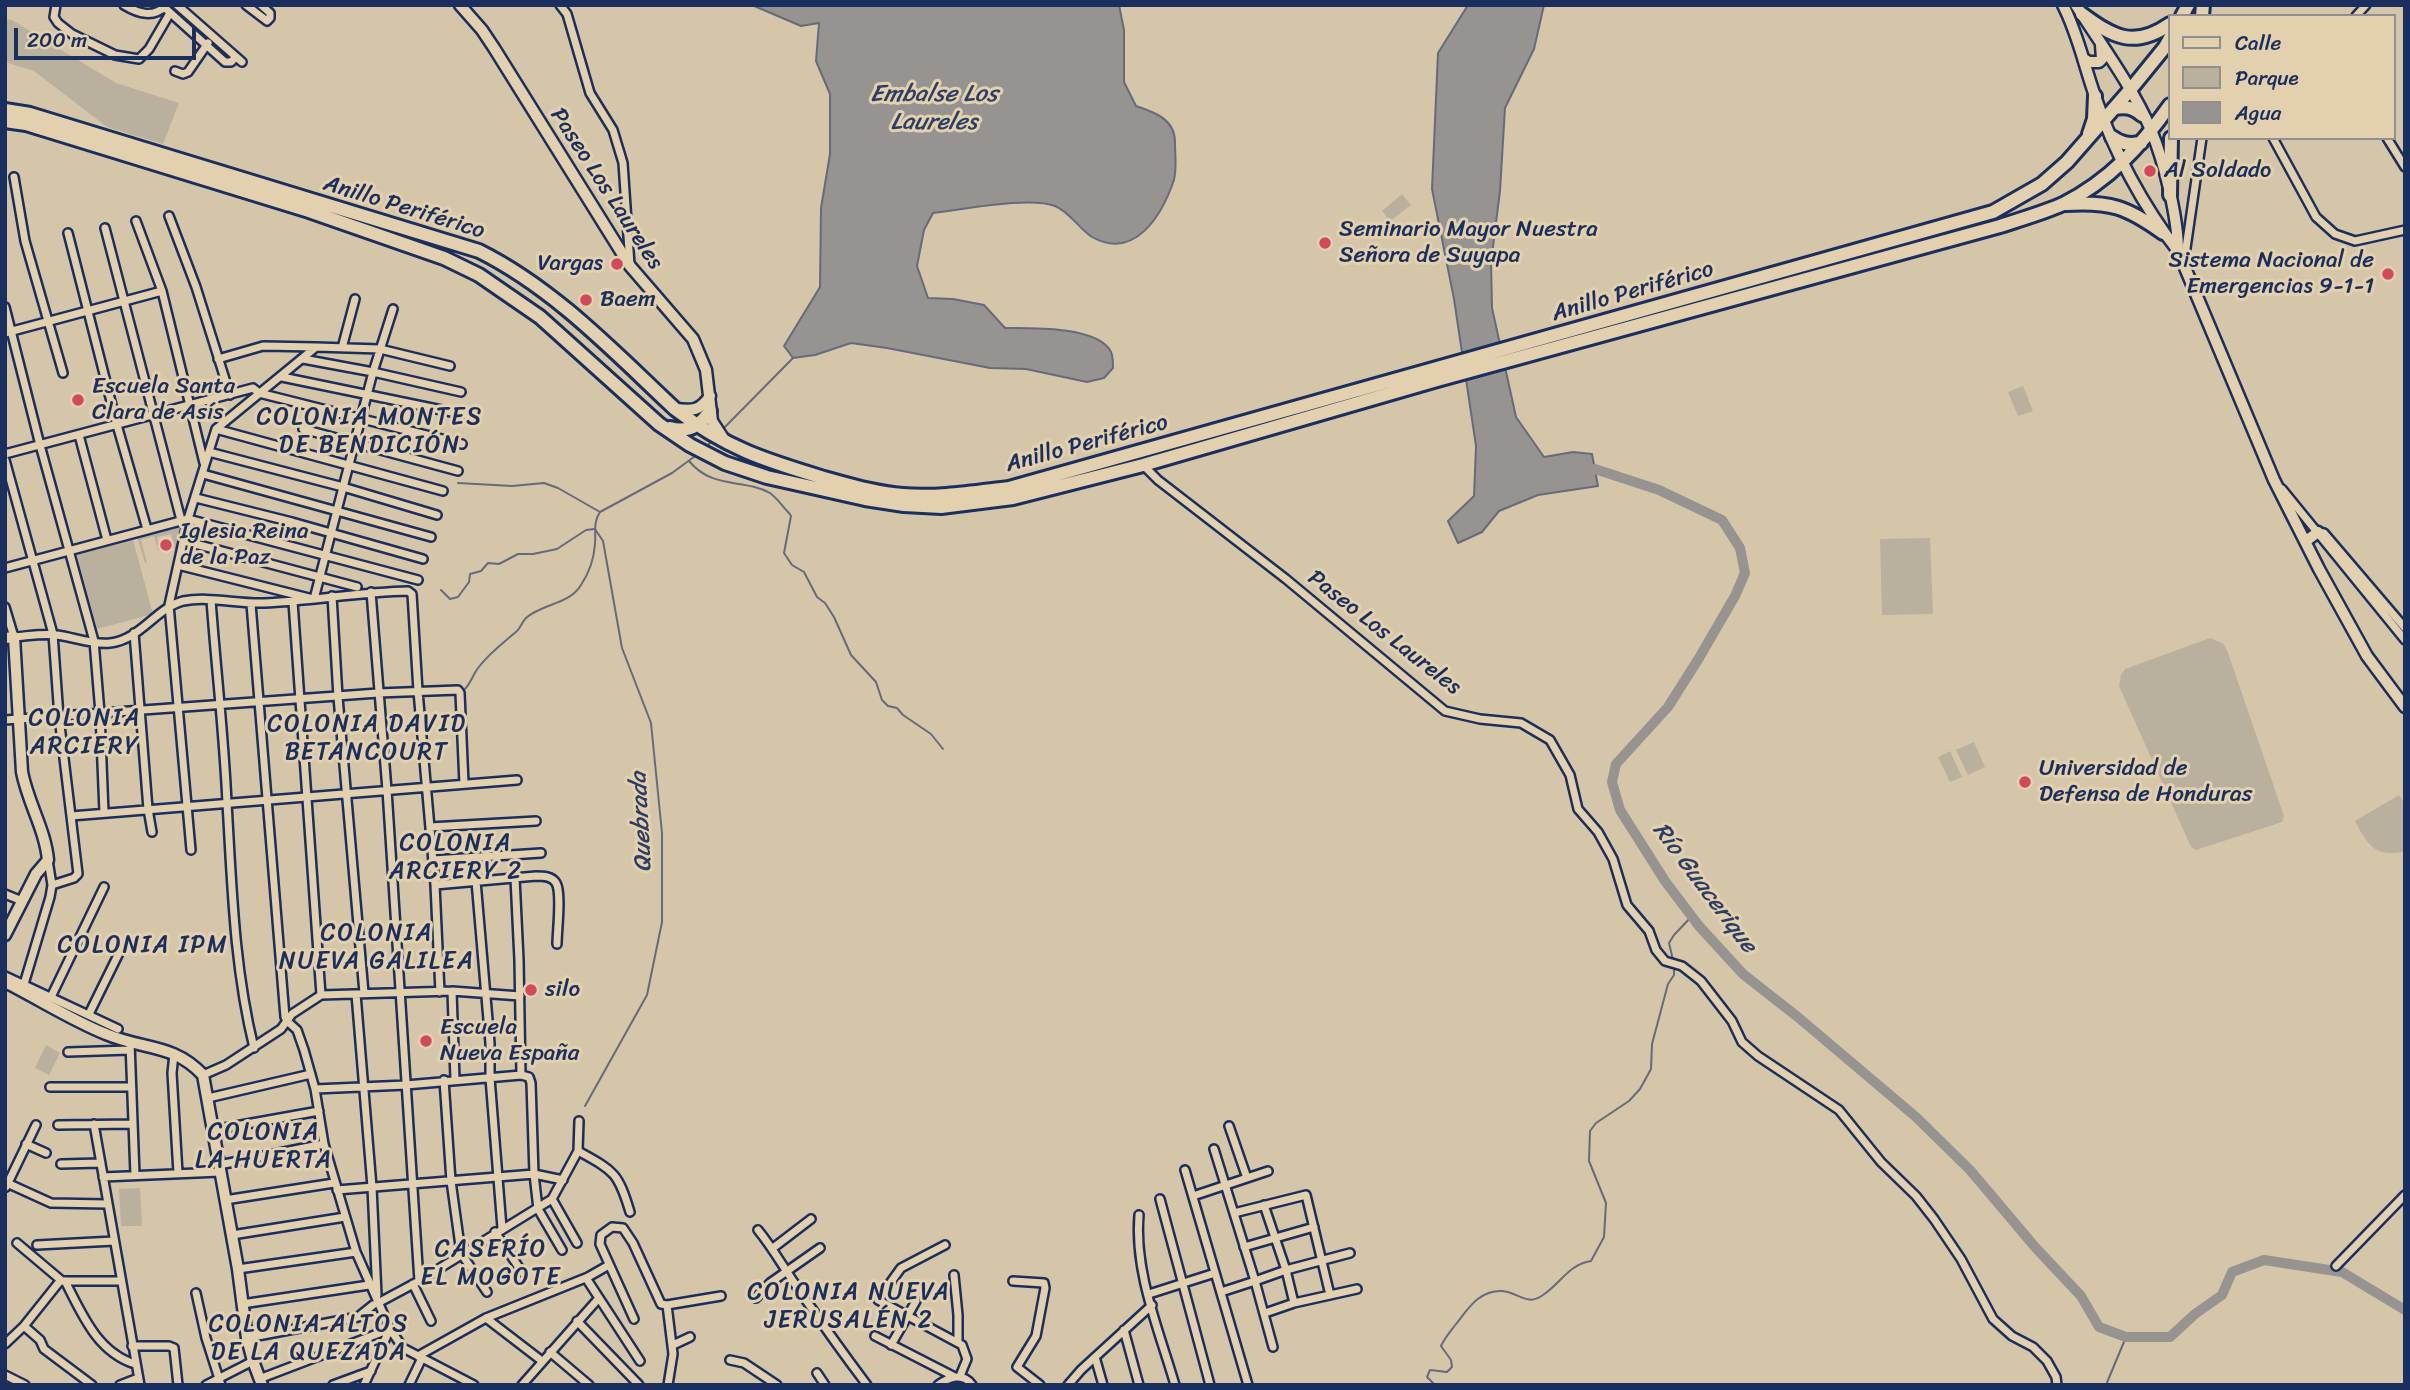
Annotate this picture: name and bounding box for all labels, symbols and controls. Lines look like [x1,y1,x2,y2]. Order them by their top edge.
scale bar [18,14,200,58]
legend [2168,14,2396,140]
text: 200 m [27,21,87,59]
text: Calle [2235,24,2281,62]
text: Parque [2235,59,2299,97]
water label: Embalse Los Laureles [870,81,998,137]
text: Agua [2235,94,2281,132]
street label: Paseo Los Laureles [544,103,668,275]
place label: Al Soldado [2164,157,2271,185]
marker: Al Soldado [2142,163,2158,179]
street label: Anillo Periférico [320,170,488,246]
place label: Seminario Mayor Nuestra Señora de Suyapa [1339,216,1598,270]
marker: Seminario Mayor Nuestra Señora de Suyapa [1317,235,1333,251]
place label: Sistema Nacional de Emergencias 9-1-1 [2168,247,2374,301]
place label: Vargas [537,250,603,278]
marker: Vargas [609,256,625,272]
street label: Anillo Periférico [1549,256,1717,328]
marker: Sistema Nacional de Emergencias 9-1-1 [2380,266,2396,282]
place label: Baem [600,286,656,314]
marker: Baem [578,292,594,308]
place label: Escuela Santa Clara de Asís [92,373,235,427]
marker: Escuela Santa Clara de Asís [70,392,86,408]
district label: COLONIA MONTES DE BENDICIÓN [260,404,480,460]
street label: Anillo Periférico [1003,409,1171,479]
place label: Iglesia Reina de la Paz [180,518,308,572]
marker: Iglesia Reina de la Paz [158,537,174,553]
street label: Paseo Los Laureles [1302,565,1466,701]
district label: COLONIA ARCIERY [30,705,140,761]
district label: COLONIA DAVID BETANCOURT [271,711,463,767]
place label: Universidad de Defensa de Honduras [2039,755,2252,809]
water label: Quebrada [625,771,659,873]
marker: Universidad de Defensa de Honduras [2017,774,2033,790]
water label: Río Guacerique [1646,817,1762,959]
district label: COLONIA ARCIERY 2 [391,830,521,886]
district label: COLONIA NUEVA GALILEA [280,920,474,976]
district label: COLONIA IPM [59,932,227,960]
place label: silo [545,976,580,1004]
marker: silo [523,982,539,998]
place label: Escuela Nueva España [440,1014,579,1068]
marker: Escuela Nueva España [418,1033,434,1049]
district label: COLONIA LA HUERTA [197,1119,331,1175]
district label: CASERÍO EL MOGOTE [422,1236,560,1292]
district label: COLONIA NUEVA JERUSALÉN 2 [748,1279,950,1335]
district label: COLONIA ALTOS DE LA QUEZADA [212,1311,406,1367]

